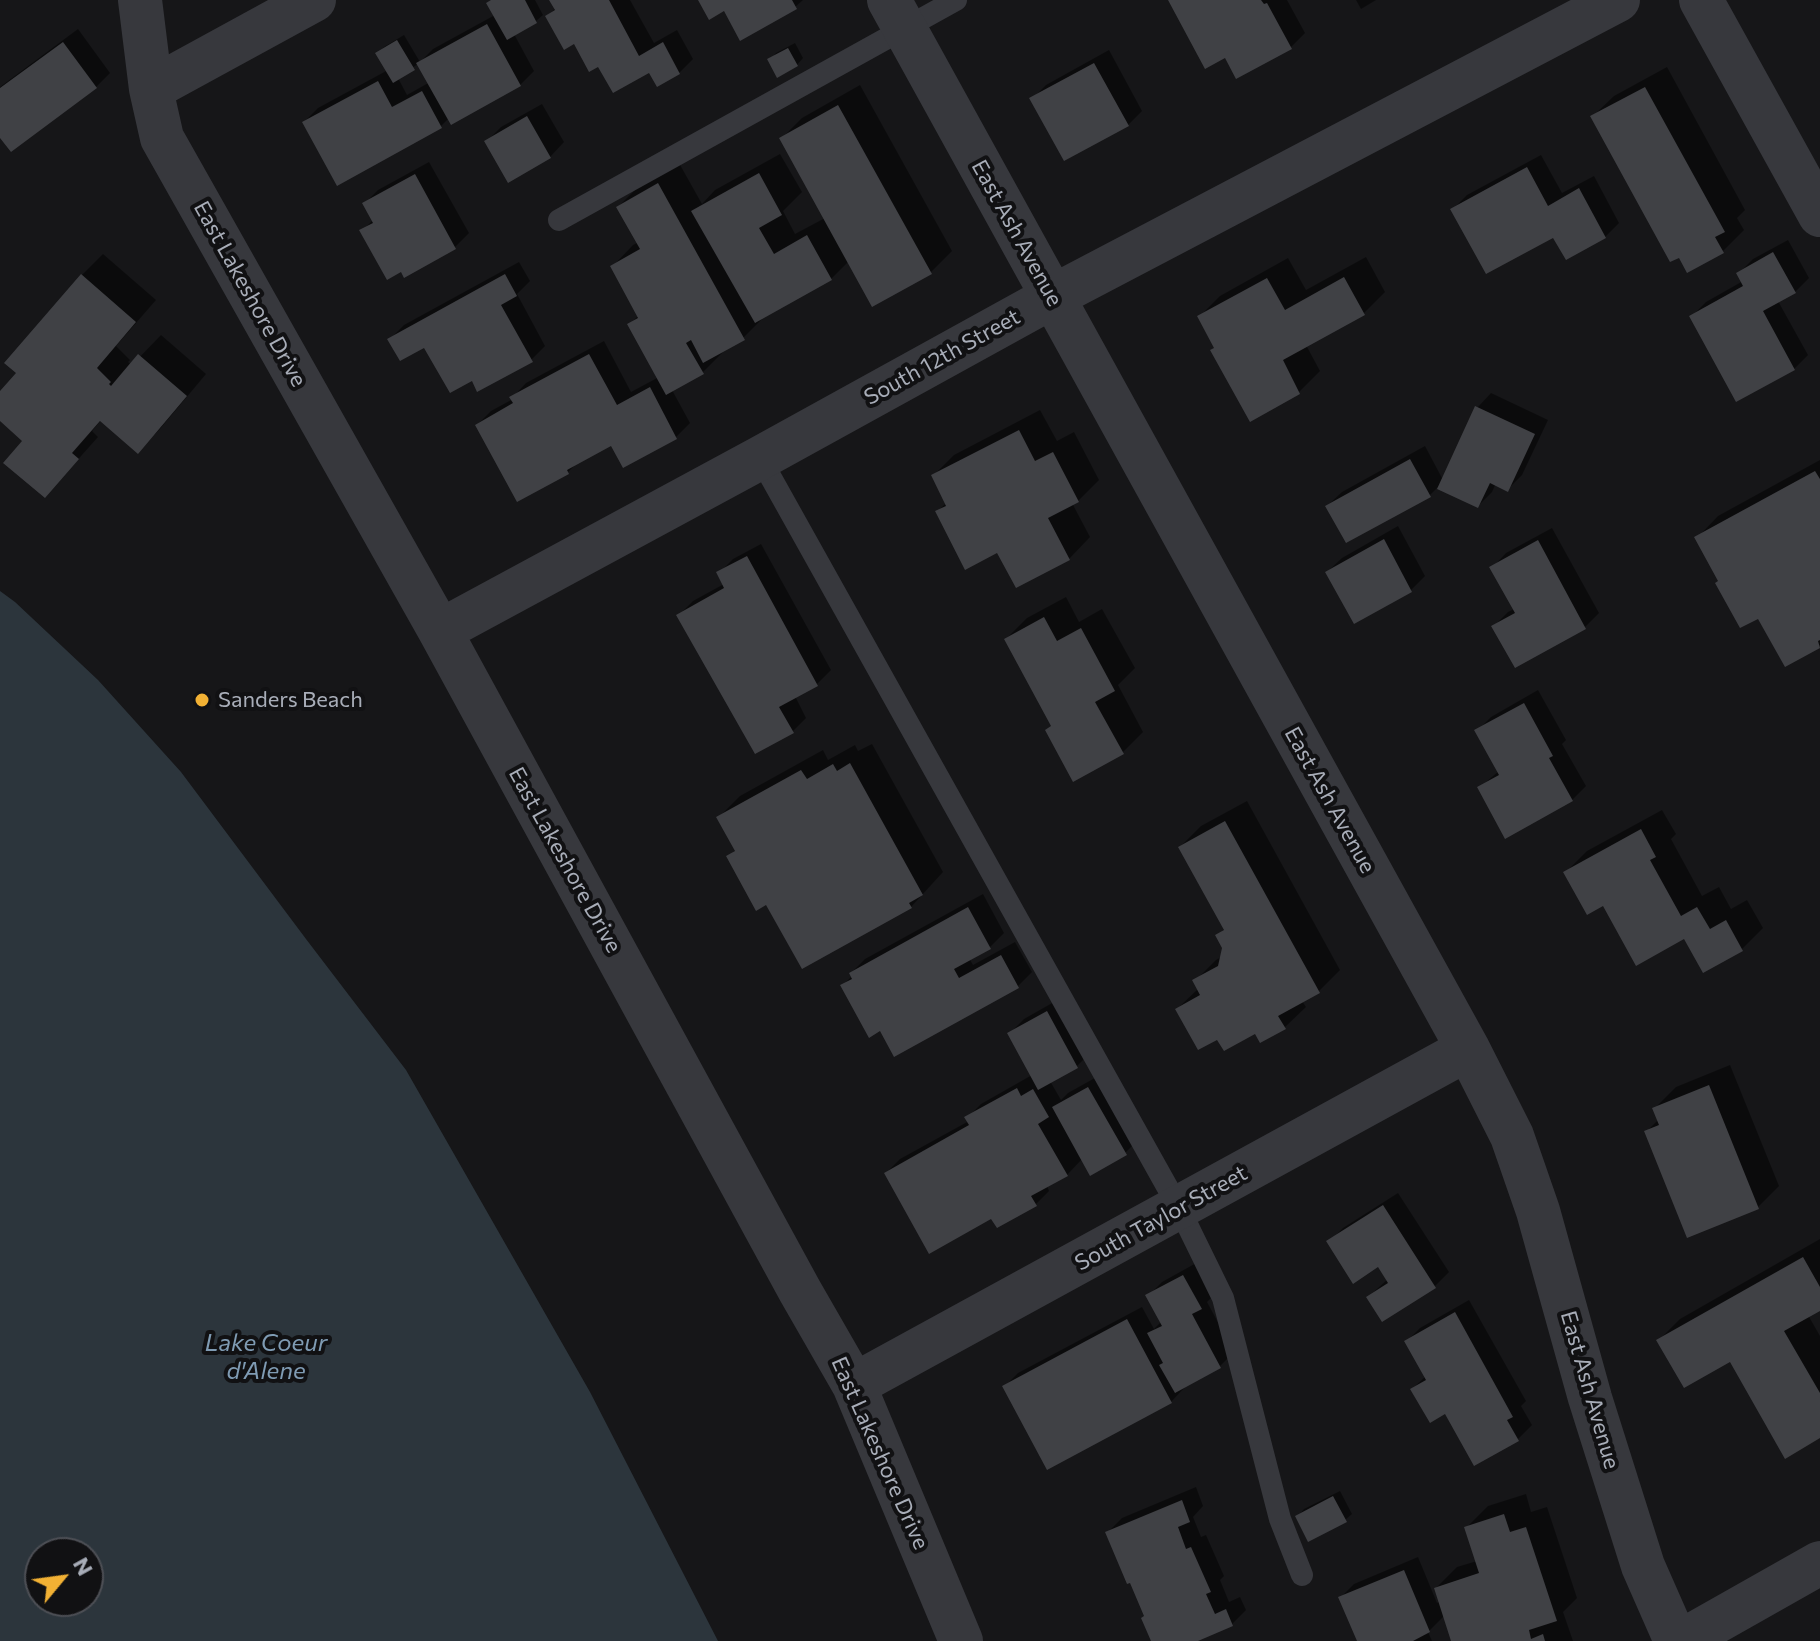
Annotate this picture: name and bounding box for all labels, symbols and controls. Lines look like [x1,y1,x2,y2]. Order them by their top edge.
street label: East Ash Avenue [966,155,1068,311]
street label: East Lakeshore Drive [188,197,312,391]
street label: South 12th Street [860,303,1024,411]
place label: Sanders Beach [218,687,363,713]
marker: Sanders Beach [193,691,211,709]
street label: East Ash Avenue [1279,722,1381,878]
street label: East Lakeshore Drive [503,763,627,957]
street label: South Taylor Street [1070,1160,1252,1276]
street label: East Ash Avenue [1555,1308,1625,1472]
water label: Lake Coeur d'Alene [205,1329,327,1385]
street label: East Lakeshore Drive [826,1353,934,1553]
north arrow [24,1537,104,1617]
text: N [68,1552,99,1580]

